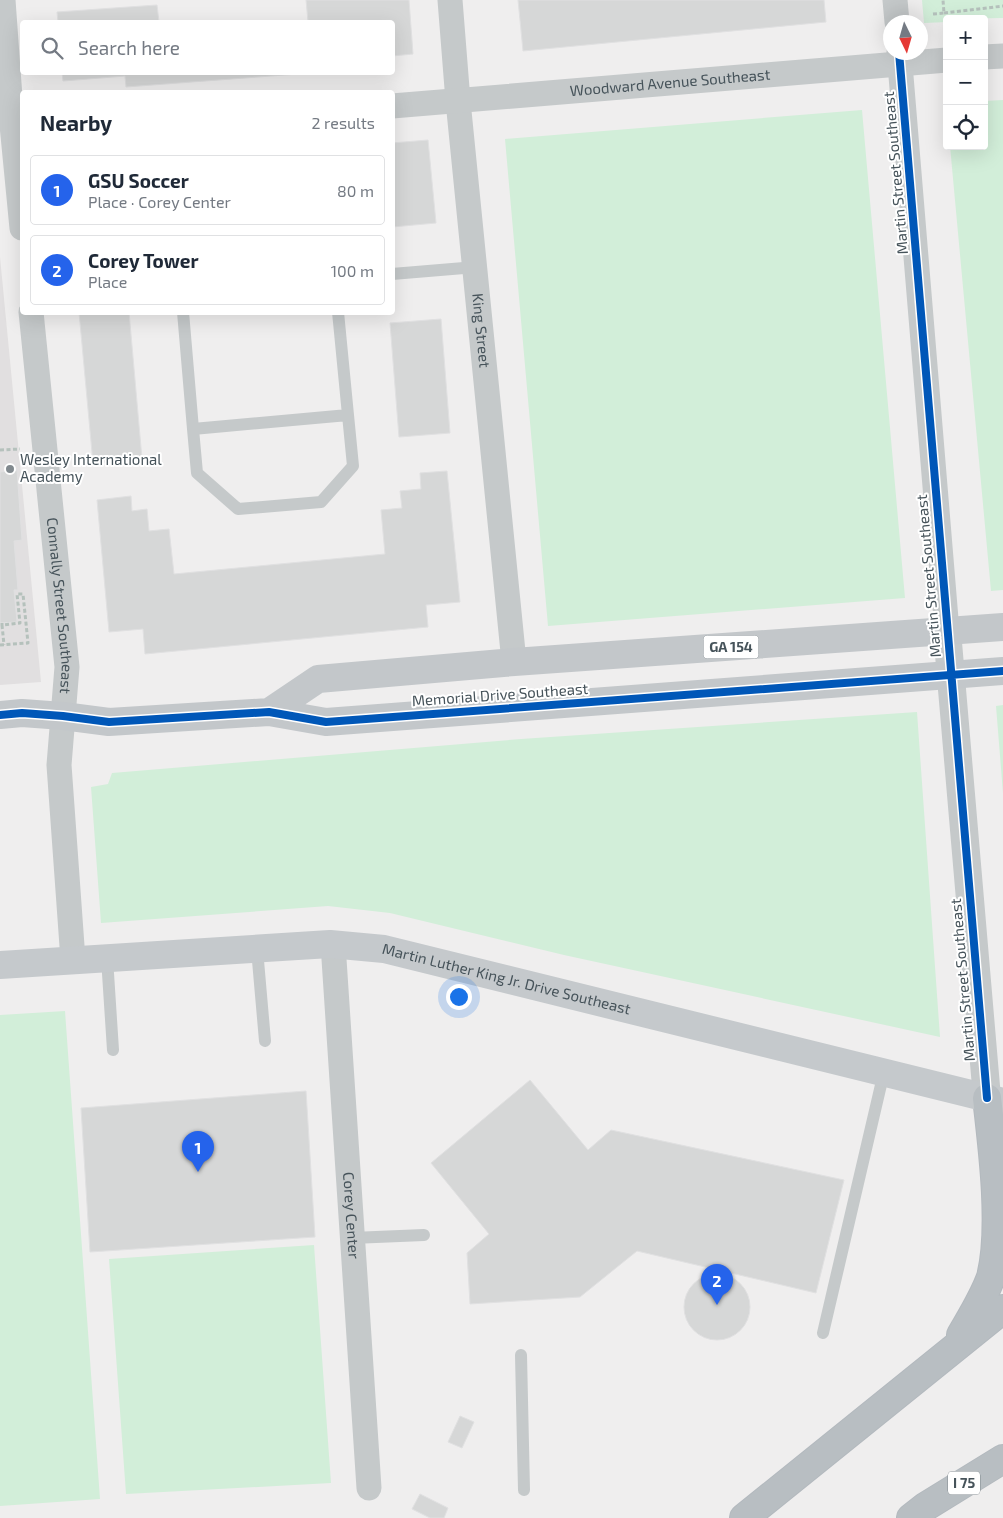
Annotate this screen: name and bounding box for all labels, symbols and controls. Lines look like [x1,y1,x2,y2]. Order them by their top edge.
north arrow [883,15,928,60]
map controls [943,15,988,150]
button: + [943,15,988,60]
search box [20,20,395,75]
icon: search [38,34,66,62]
text: Search here [78,36,180,59]
button: − [943,60,988,105]
street label: Woodward Avenue Southeast [569,65,771,99]
street label: Martin Street Southeast [879,91,911,255]
button: locate [943,105,988,150]
text: Nearby [40,110,112,135]
text: 2 results [312,113,375,132]
text: GSU Soccer [88,169,189,192]
text: 1 [54,181,60,200]
text: 80 m [337,181,374,200]
text: Place · Corey Center [88,192,231,211]
text: Corey Tower [88,249,199,272]
text: 2 [52,261,62,280]
text: 100 m [331,261,374,280]
text: Place [88,272,127,291]
street label: King Street [469,292,495,369]
place label: Wesley International Academy [20,450,162,485]
marker: Wesley International Academy [4,463,16,475]
street label: Martin Street Southeast [912,494,944,658]
street label: Connally Street Southeast [44,516,77,695]
road number: GA 154 [704,636,758,659]
street label: Memorial Drive Southeast [411,679,589,709]
street label: Martin Street Southeast [946,898,978,1062]
street label: Martin Luther King Jr. Drive Southeast [381,939,633,1018]
your location [446,984,472,1010]
pin: 1 [182,1131,214,1172]
street label: Corey Center [340,1171,364,1259]
pin: 2 [701,1264,733,1305]
road number: I 75 [948,1472,980,1495]

